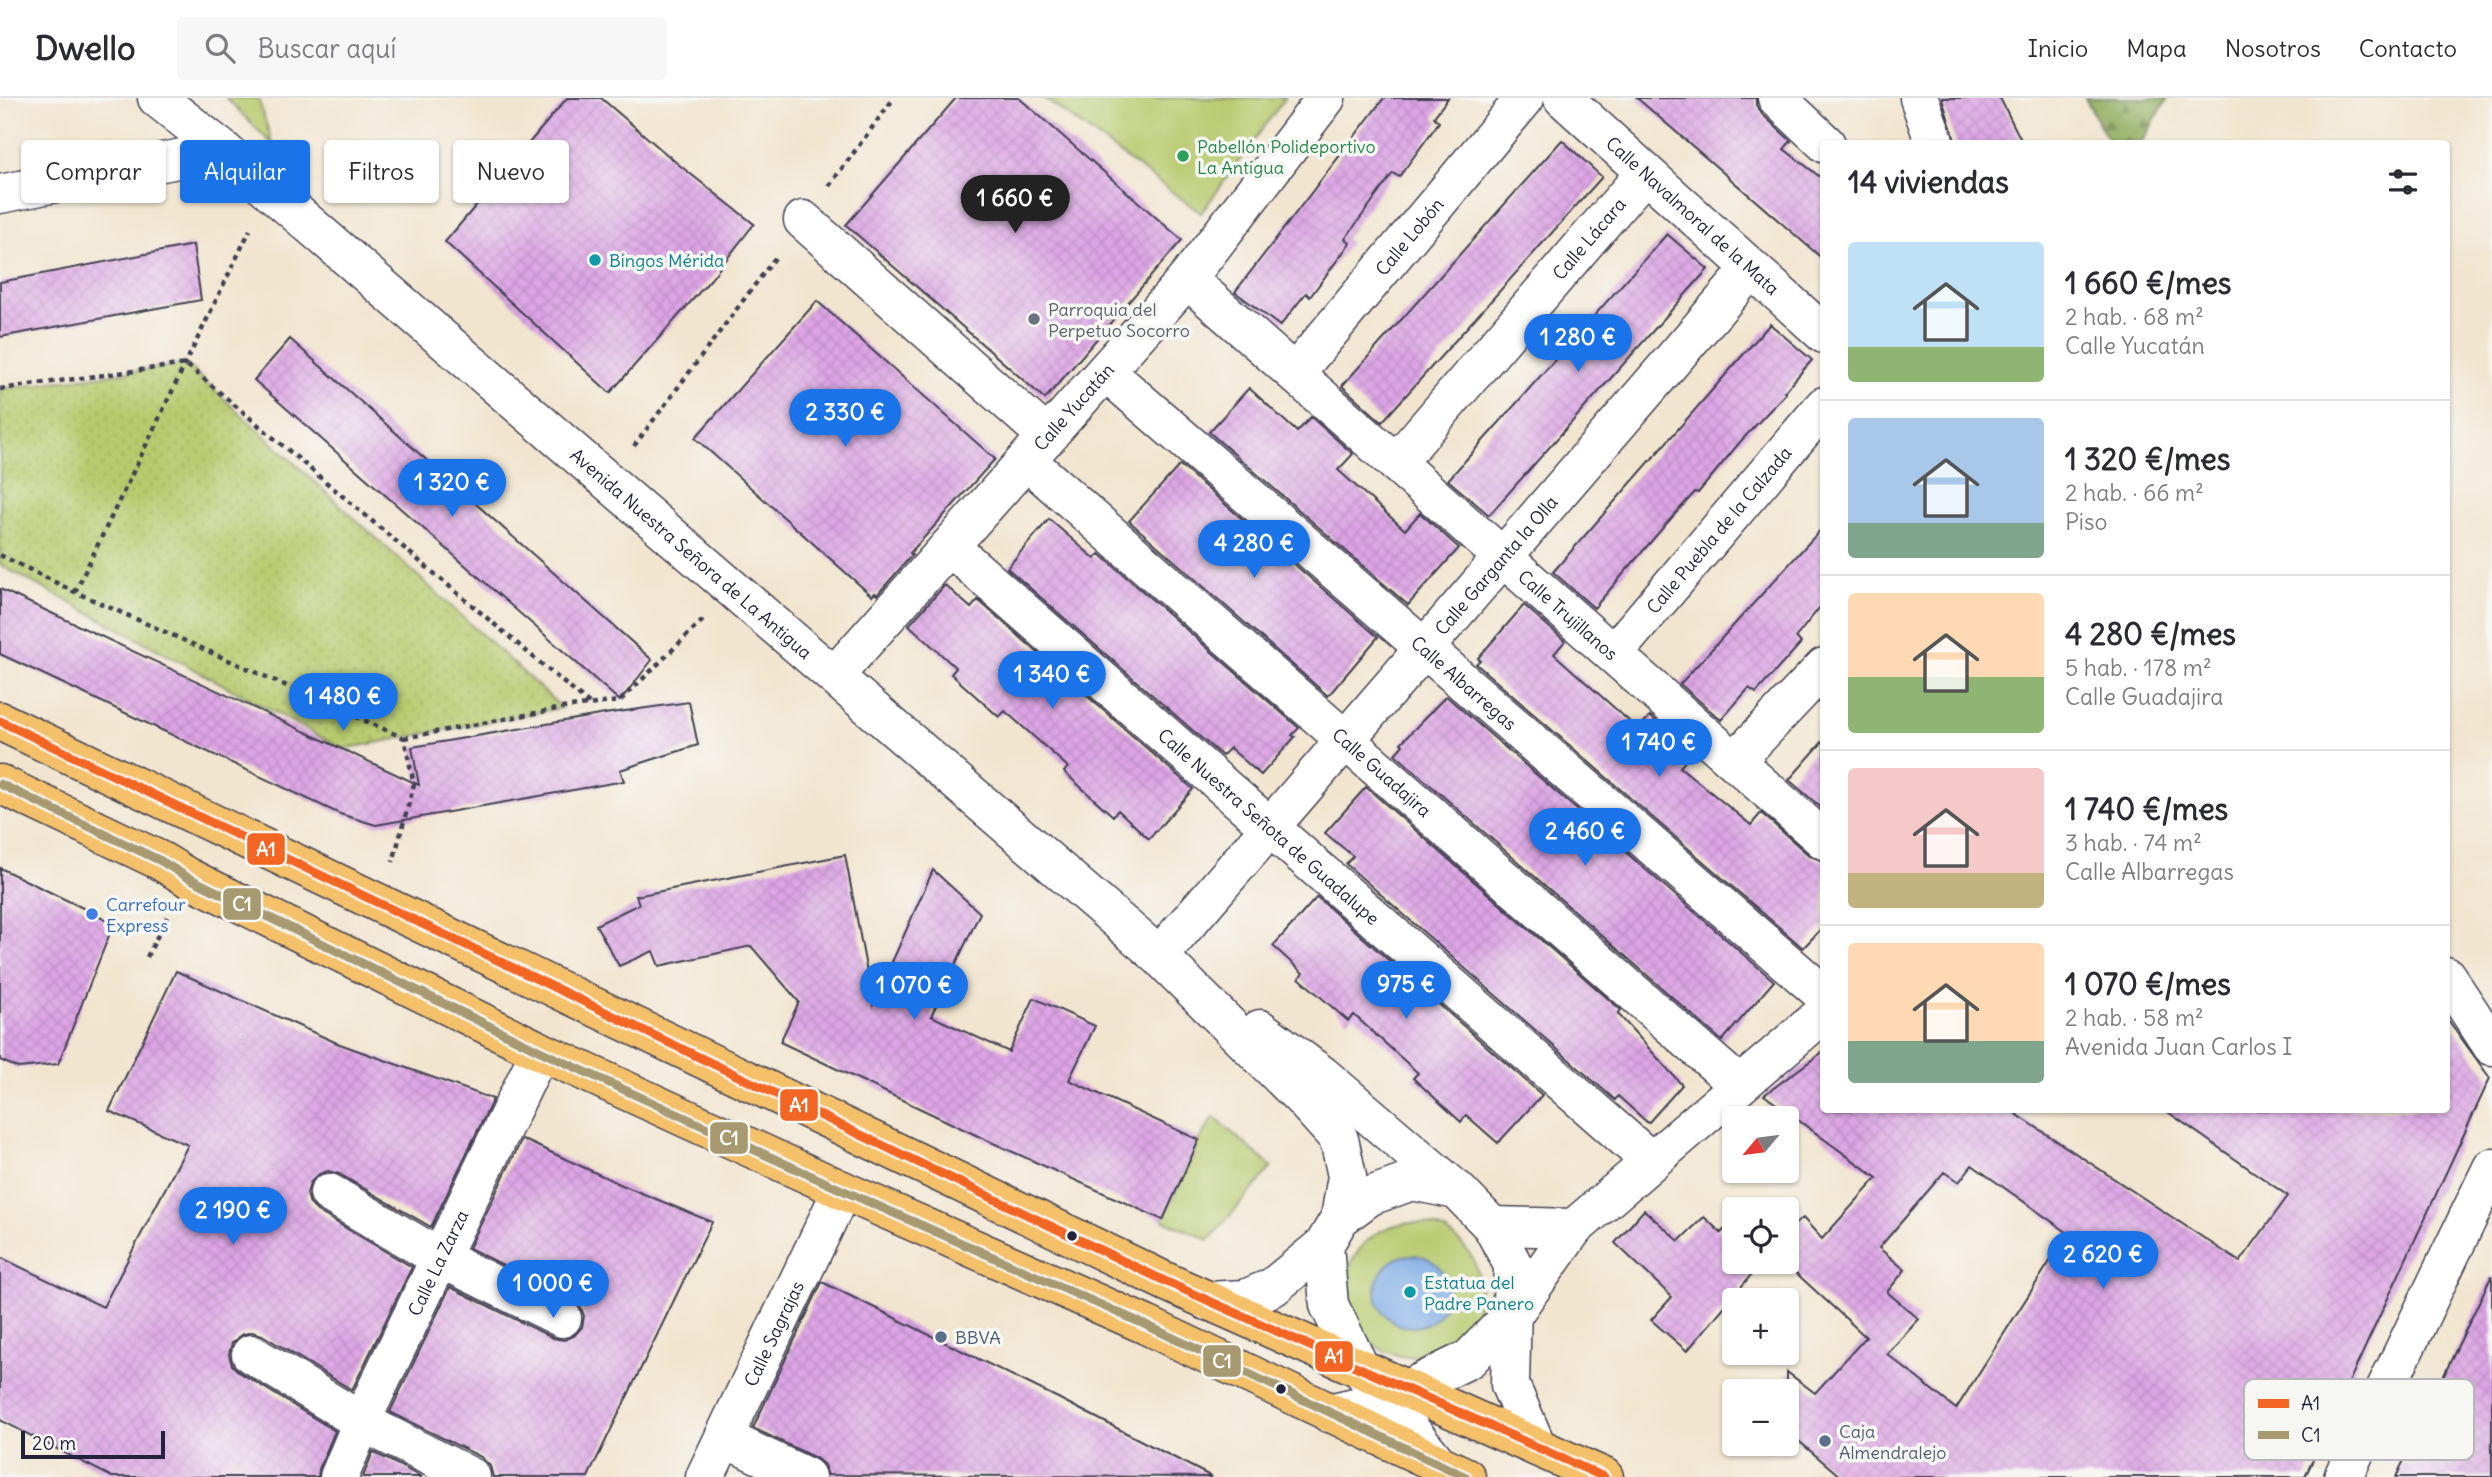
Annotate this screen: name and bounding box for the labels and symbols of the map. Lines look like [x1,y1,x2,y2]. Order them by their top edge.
street label: Calle Navalmoral de la Mata [1601,131,1784,300]
place label: Pabellón Polideportivo La Antigua [1197,135,1376,179]
marker: Pabellón Polideportivo La Antigua [1175,148,1191,164]
pin: 1 660 € [950,176,1080,235]
street label: Calle Lobón [1370,193,1448,280]
street label: Calle Lácara [1547,193,1630,284]
place label: Bingos Mérida [609,249,724,272]
marker: Bingos Mérida [587,252,603,268]
place label: Parroquia del Perpetuo Socorro [1048,298,1190,342]
marker: Parroquia del Perpetuo Socorro [1026,311,1042,327]
pin: 1 280 € [1513,314,1643,374]
street label: Calle Yucatán [1028,358,1119,455]
pin: 2 330 € [780,390,910,449]
street label: Calle Puebla de la Calzada [1641,442,1796,618]
street label: Avenida Nuestra Señora de La Antigua [566,443,817,664]
pin: 1 320 € [387,460,517,519]
street label: Calle Garganta la Olla [1429,491,1562,640]
pin: 4 280 € [1189,520,1319,580]
street label: Calle Trujillanos [1514,565,1623,665]
street label: Calle Albarregas [1407,631,1522,735]
pin: 1 340 € [987,652,1117,711]
pin: 1 480 € [278,674,408,733]
pin: 1 740 € [1594,720,1724,779]
street label: Calle Nuestra Señota de Guadalupe [1153,723,1384,930]
street label: Calle Guadajira [1328,723,1436,822]
pin: 2 460 € [1520,808,1650,868]
line badge: A1 [246,832,286,866]
text: A1 [256,837,276,861]
line badge: C1 [222,887,262,921]
text: C1 [232,892,252,916]
place label: Carrefour Express [106,893,186,937]
marker: Carrefour Express [84,906,100,922]
pin: 1 070 € [849,962,979,1022]
pin: 975 € [1357,962,1455,1021]
line badge: A1 [779,1088,819,1122]
text: A1 [789,1093,809,1117]
north arrow [1722,1106,1799,1183]
line badge: C1 [709,1121,749,1155]
text: C1 [719,1126,739,1150]
pin: 2 190 € [168,1188,298,1247]
street label: Calle La Zarza [402,1206,473,1319]
unlabelled marker [1065,1229,1079,1243]
pin: 2 620 € [2038,1232,2168,1291]
pin: 1 000 € [488,1260,618,1320]
place label: Estatua del Padre Panero [1424,1271,1534,1315]
street label: Calle Sagrajas [738,1277,808,1390]
marker: Estatua del Padre Panero [1402,1284,1418,1300]
place label: BBVA [955,1326,1001,1349]
marker: BBVA [933,1329,949,1345]
line badge: A1 [1314,1340,1354,1373]
line badge: C1 [1202,1344,1242,1378]
text: A1 [1324,1344,1344,1368]
text: C1 [1212,1349,1232,1373]
legend [2244,1379,2474,1460]
unlabelled marker [1274,1382,1288,1396]
text: A1 [2301,1391,2320,1415]
place label: Caja Almendralejo [1839,1420,1946,1464]
text: C1 [2301,1423,2321,1447]
scale bar [21,1428,164,1460]
marker: Caja Almendralejo [1817,1433,1833,1449]

